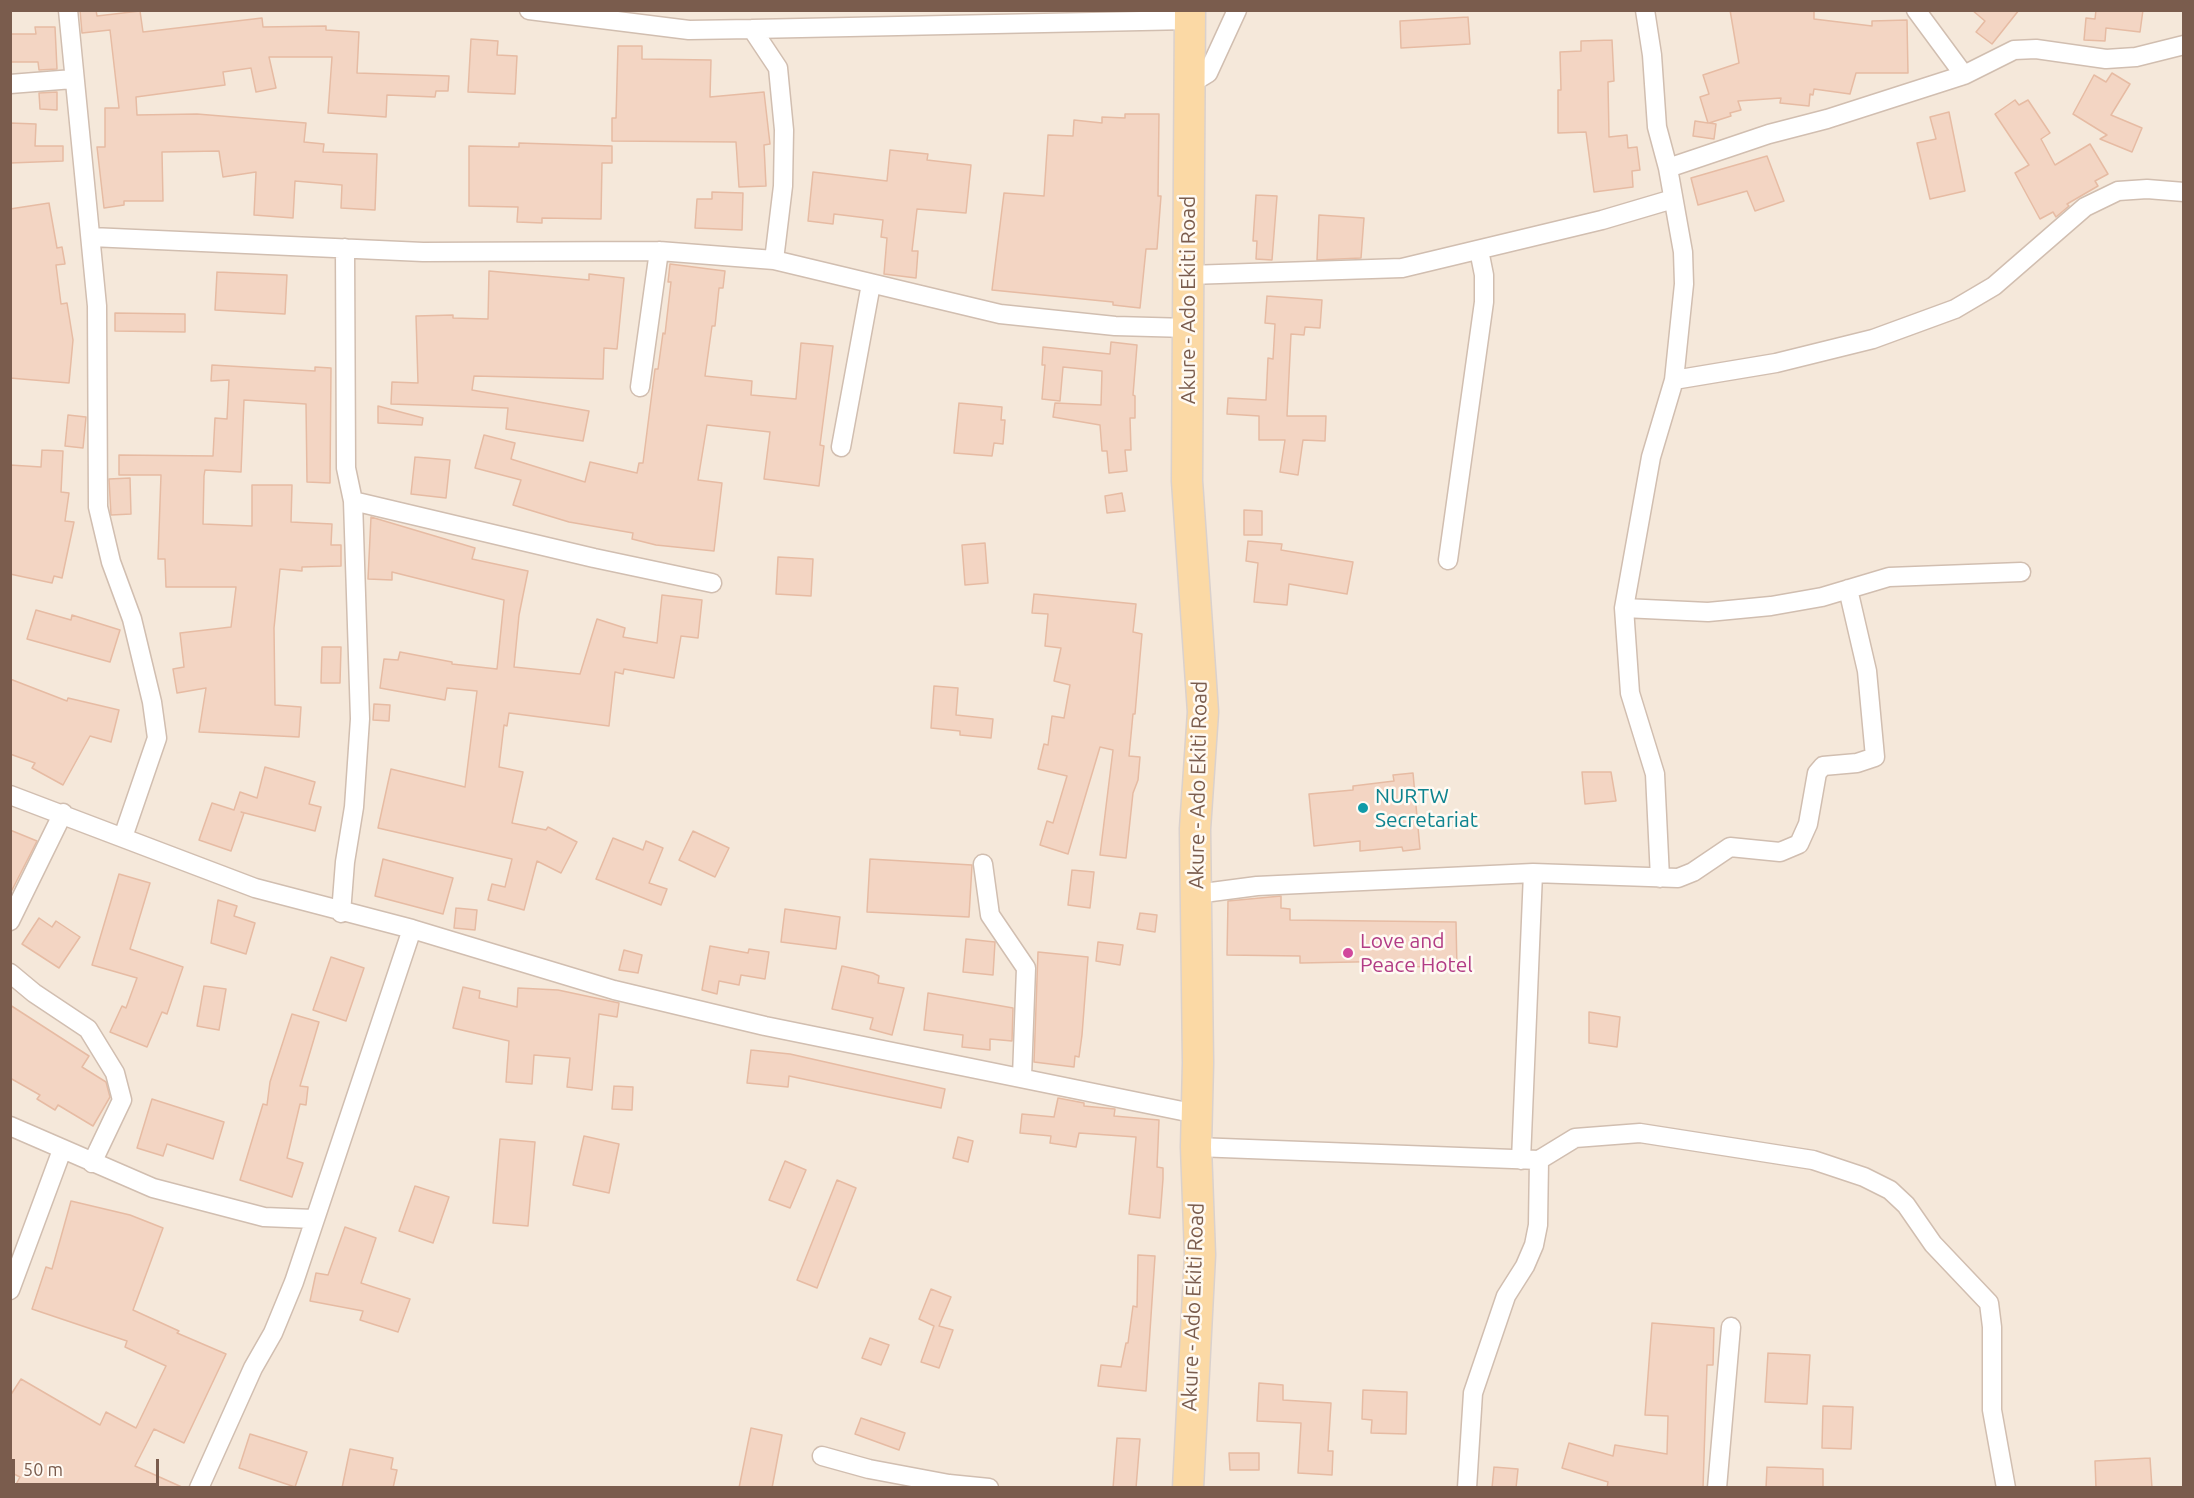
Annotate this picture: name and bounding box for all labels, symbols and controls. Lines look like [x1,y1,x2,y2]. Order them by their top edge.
street label: Akure - Ado Ekiti Road [1175,196,1201,404]
street label: Akure - Ado Ekiti Road [1184,681,1212,889]
place label: NURTW Secretariat [1375,783,1478,833]
marker: NURTW Secretariat [1356,801,1370,815]
place label: Love and Peace Hotel [1360,928,1473,978]
marker: Love and Peace Hotel [1341,946,1355,960]
street label: Akure - Ado Ekiti Road [1177,1202,1209,1412]
scale bar [15,1447,162,1485]
text: 50 m [23,1459,63,1479]

